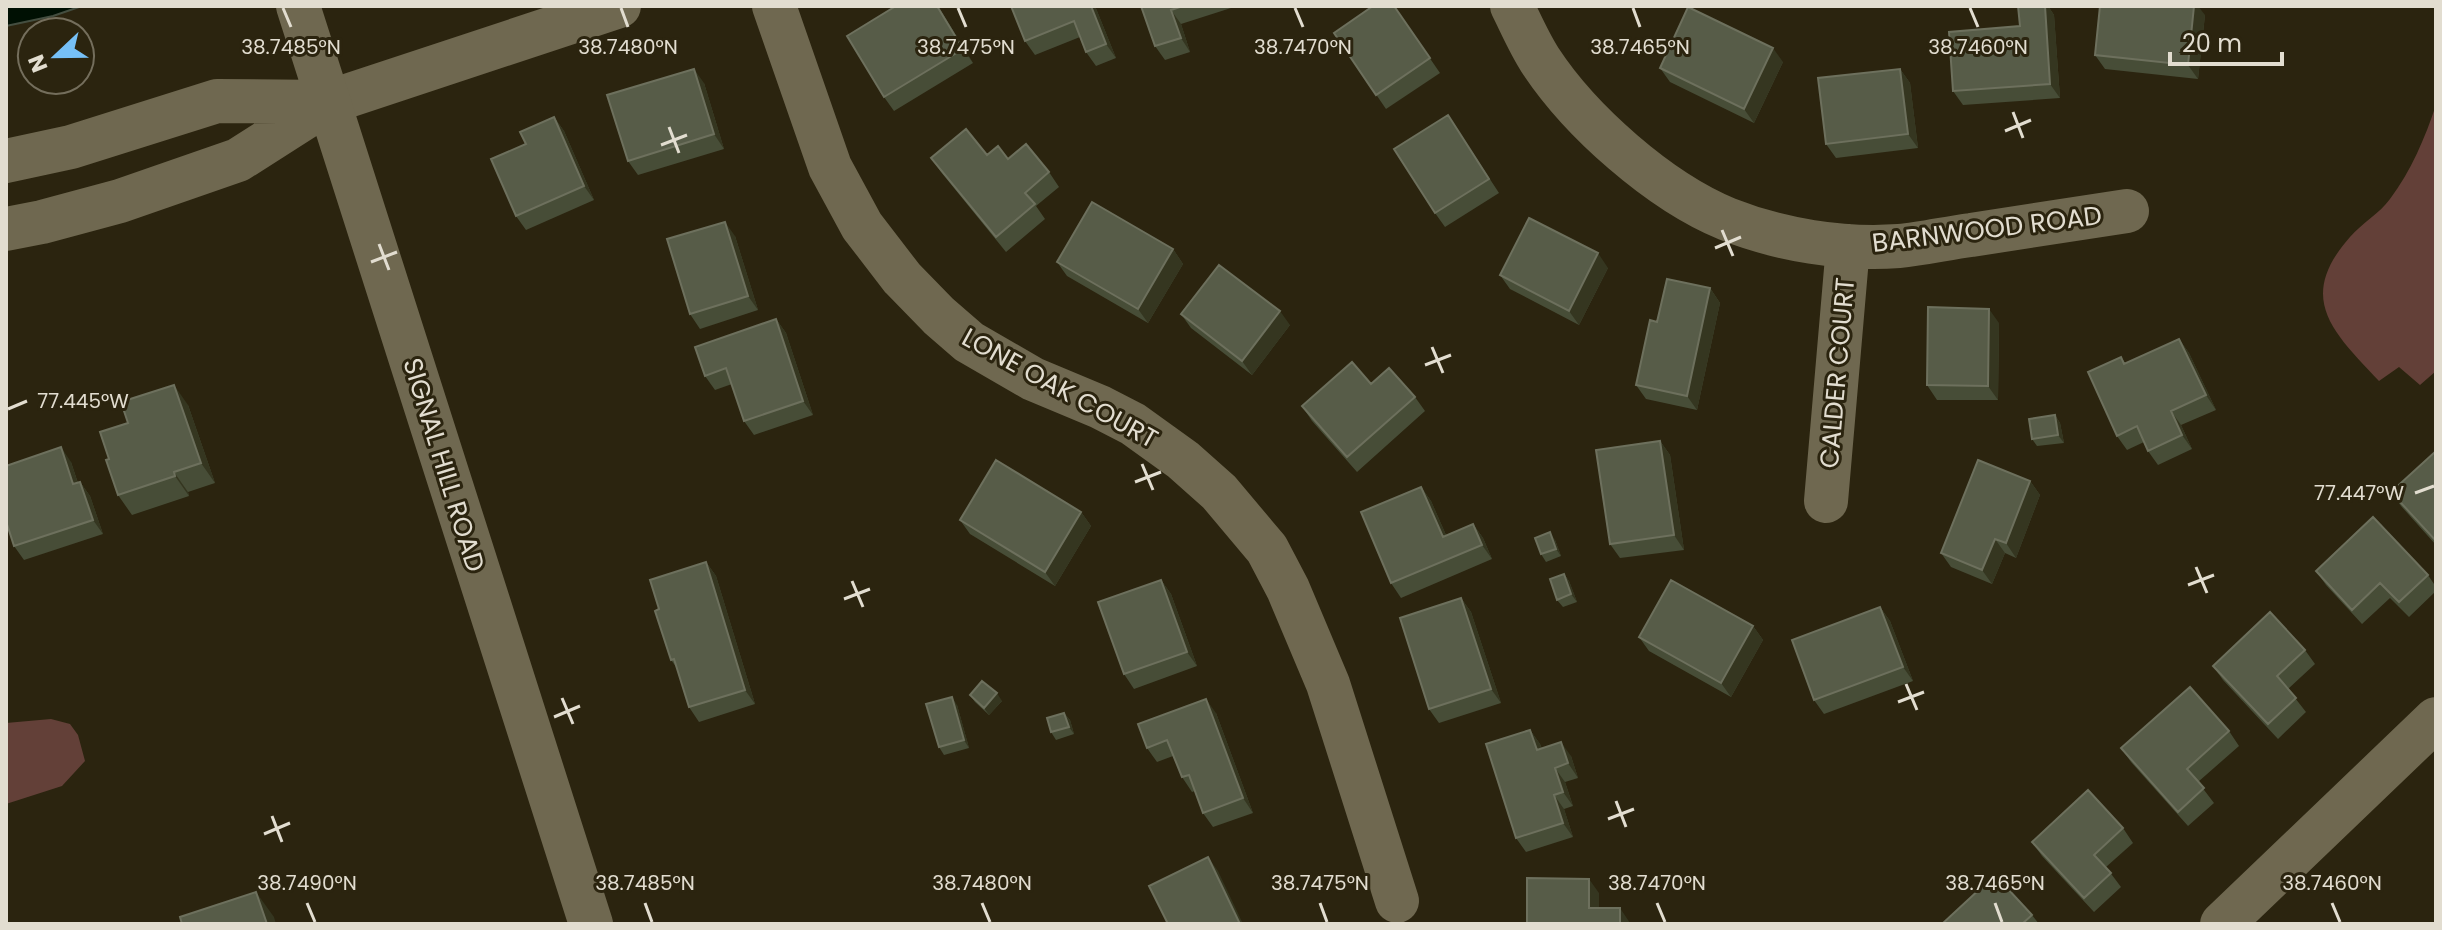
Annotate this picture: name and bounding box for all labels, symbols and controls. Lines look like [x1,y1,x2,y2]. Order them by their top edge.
north arrow [16,16,96,96]
scale bar [2170,16,2282,66]
text: 20 m [2182,27,2242,60]
text: 38.7485°N [241,33,341,61]
text: 38.7480°N [578,33,678,61]
text: 38.7475°N [917,33,1015,61]
text: 38.7470°N [1254,33,1352,61]
text: 38.7465°N [1590,33,1690,61]
text: 38.7460°N [1928,33,2028,61]
text: N [20,50,55,77]
street label: BARNWOOD ROAD [1870,197,2104,261]
street label: CALDER COURT [1811,276,1863,470]
street label: LONE OAK COURT [956,319,1164,457]
street label: SIGNAL HILL ROAD [394,354,494,576]
text: 77.445°W [37,387,129,415]
text: 77.447°W [2314,479,2404,507]
text: 38.7490°N [257,869,357,897]
text: 38.7485°N [595,869,695,897]
text: 38.7480°N [932,869,1032,897]
text: 38.7475°N [1271,869,1369,897]
text: 38.7470°N [1608,869,1706,897]
text: 38.7465°N [1945,869,2045,897]
text: 38.7460°N [2282,869,2382,897]

